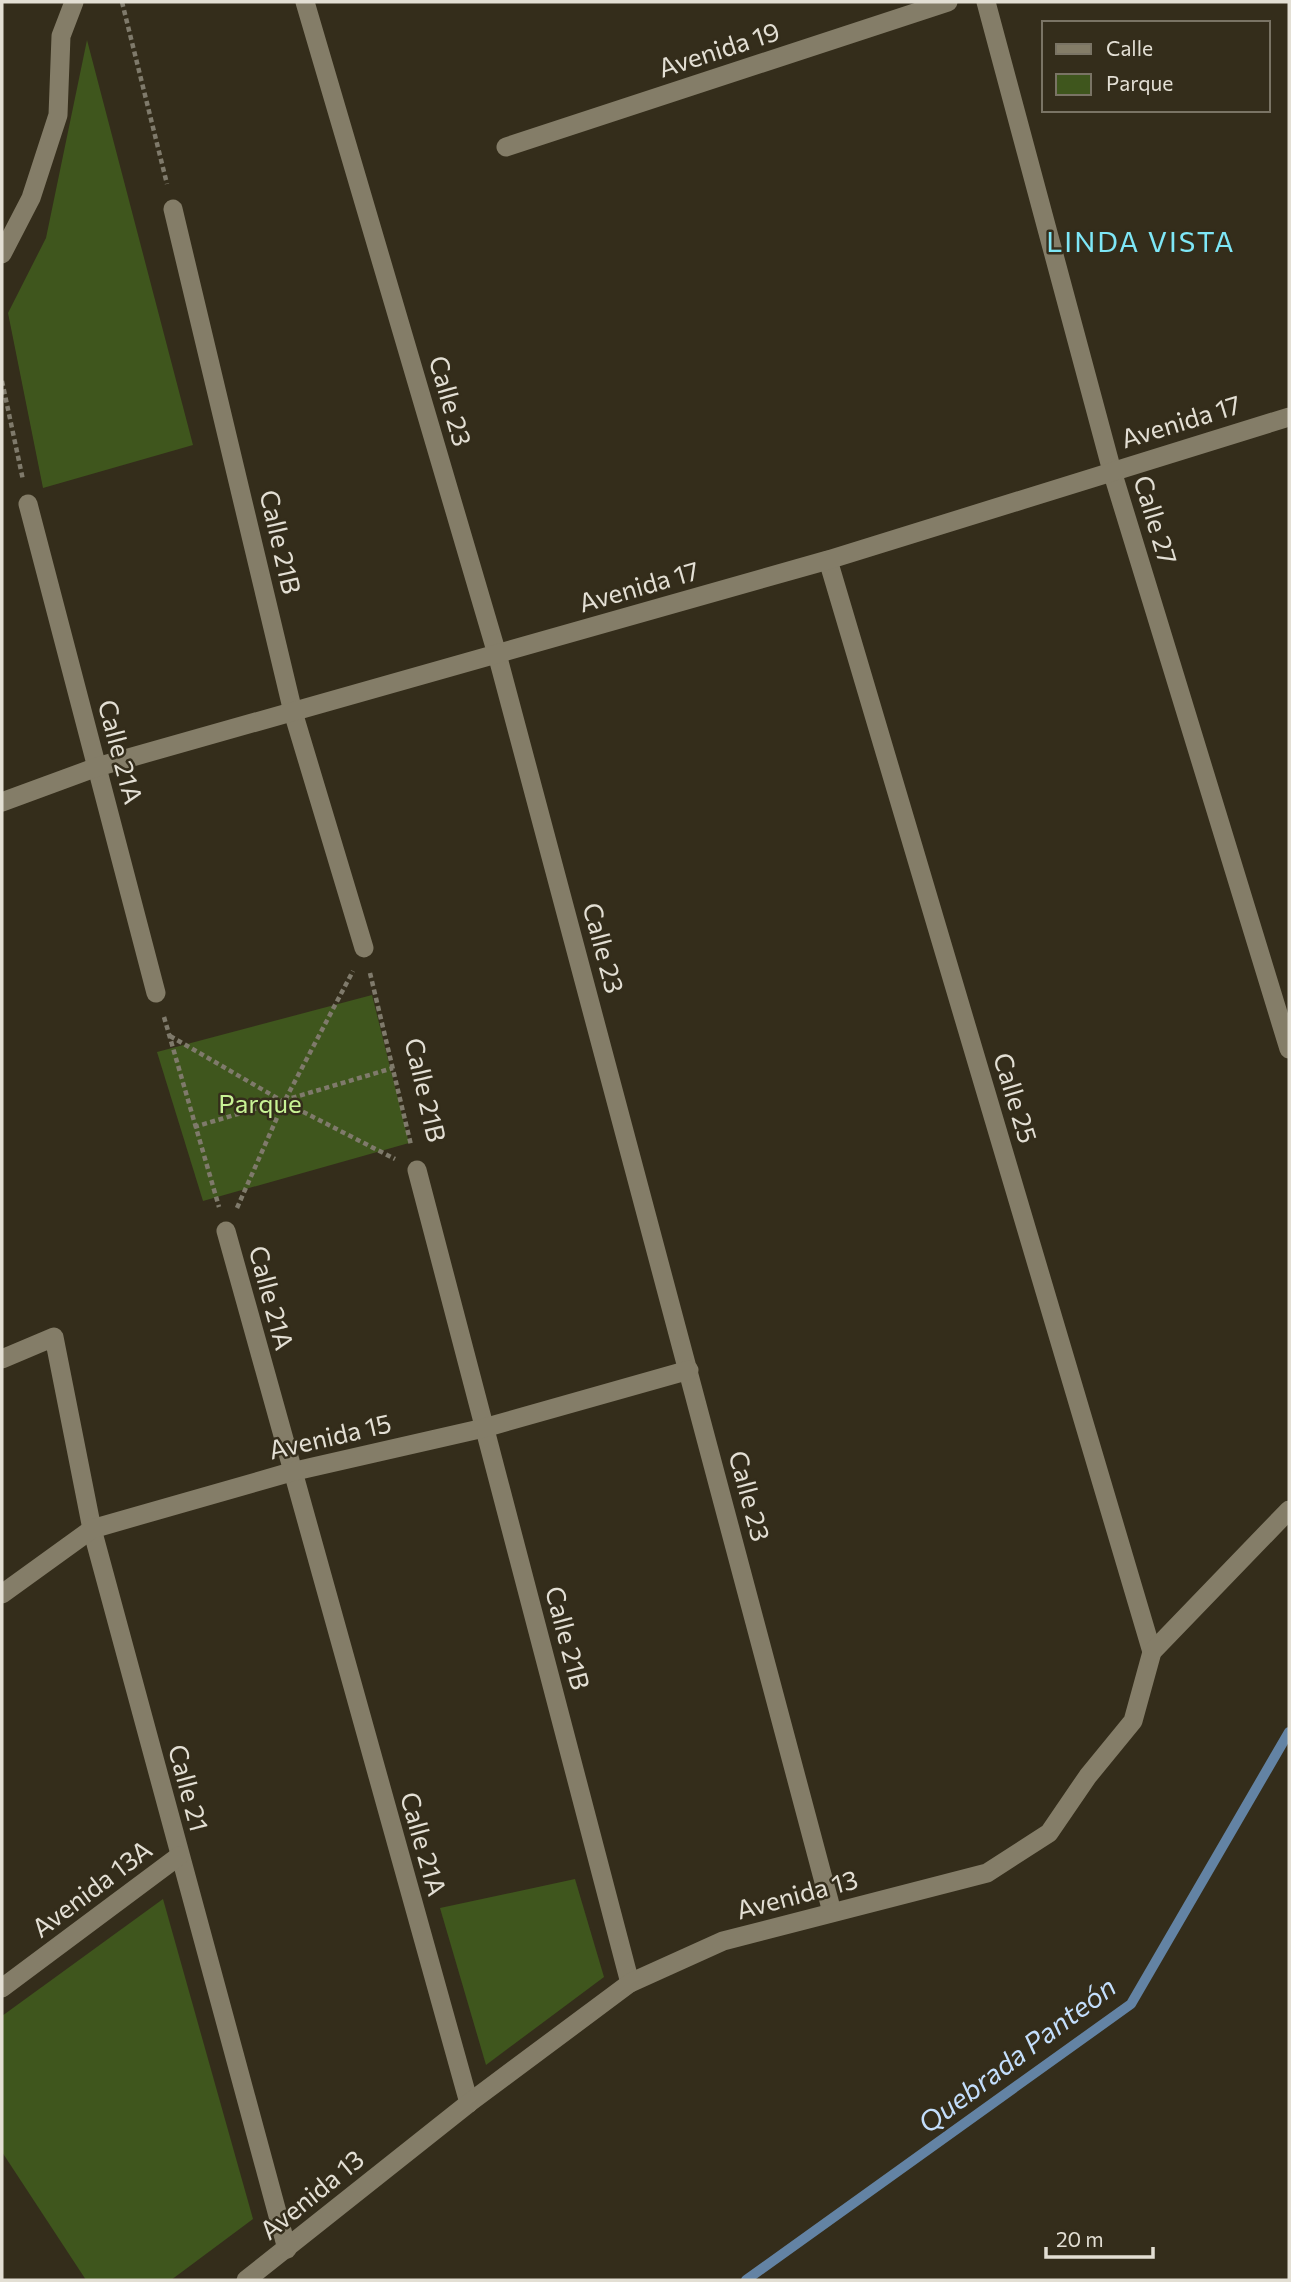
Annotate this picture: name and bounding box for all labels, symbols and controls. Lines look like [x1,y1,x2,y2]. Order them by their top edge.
street label: Avenida 19 [654,14,783,83]
legend [1042,21,1270,112]
text: Calle [1106,35,1153,60]
text: Parque [1106,70,1173,95]
district label: LINDA VISTA [1046,224,1236,258]
street label: Calle 23 [424,352,479,449]
street label: Avenida 17 [1117,388,1244,453]
street label: Calle 27 [1128,471,1185,568]
street label: Calle 21B [254,487,308,597]
street label: Avenida 17 [575,554,702,617]
street label: Calle 21A [93,696,150,807]
street label: Calle 23 [577,899,631,996]
street label: Calle 21B [399,1035,453,1145]
street label: Calle 25 [988,1049,1045,1146]
park label: Parque [218,1087,302,1118]
street label: Calle 21A [244,1242,301,1353]
street label: Avenida 15 [265,1406,394,1465]
street label: Calle 23 [723,1447,777,1544]
street label: Calle 21B [540,1583,597,1693]
street label: Calle 21 [163,1741,216,1835]
street label: Calle 21A [395,1788,454,1899]
street label: Avenida 13A [25,1833,157,1943]
street label: Avenida 13 [732,1862,861,1925]
water label: Quebrada Panteón [911,1969,1122,2140]
street label: Avenida 13 [253,2143,369,2245]
scale bar [1046,2216,1153,2260]
text: 20 m [1056,2226,1104,2251]

